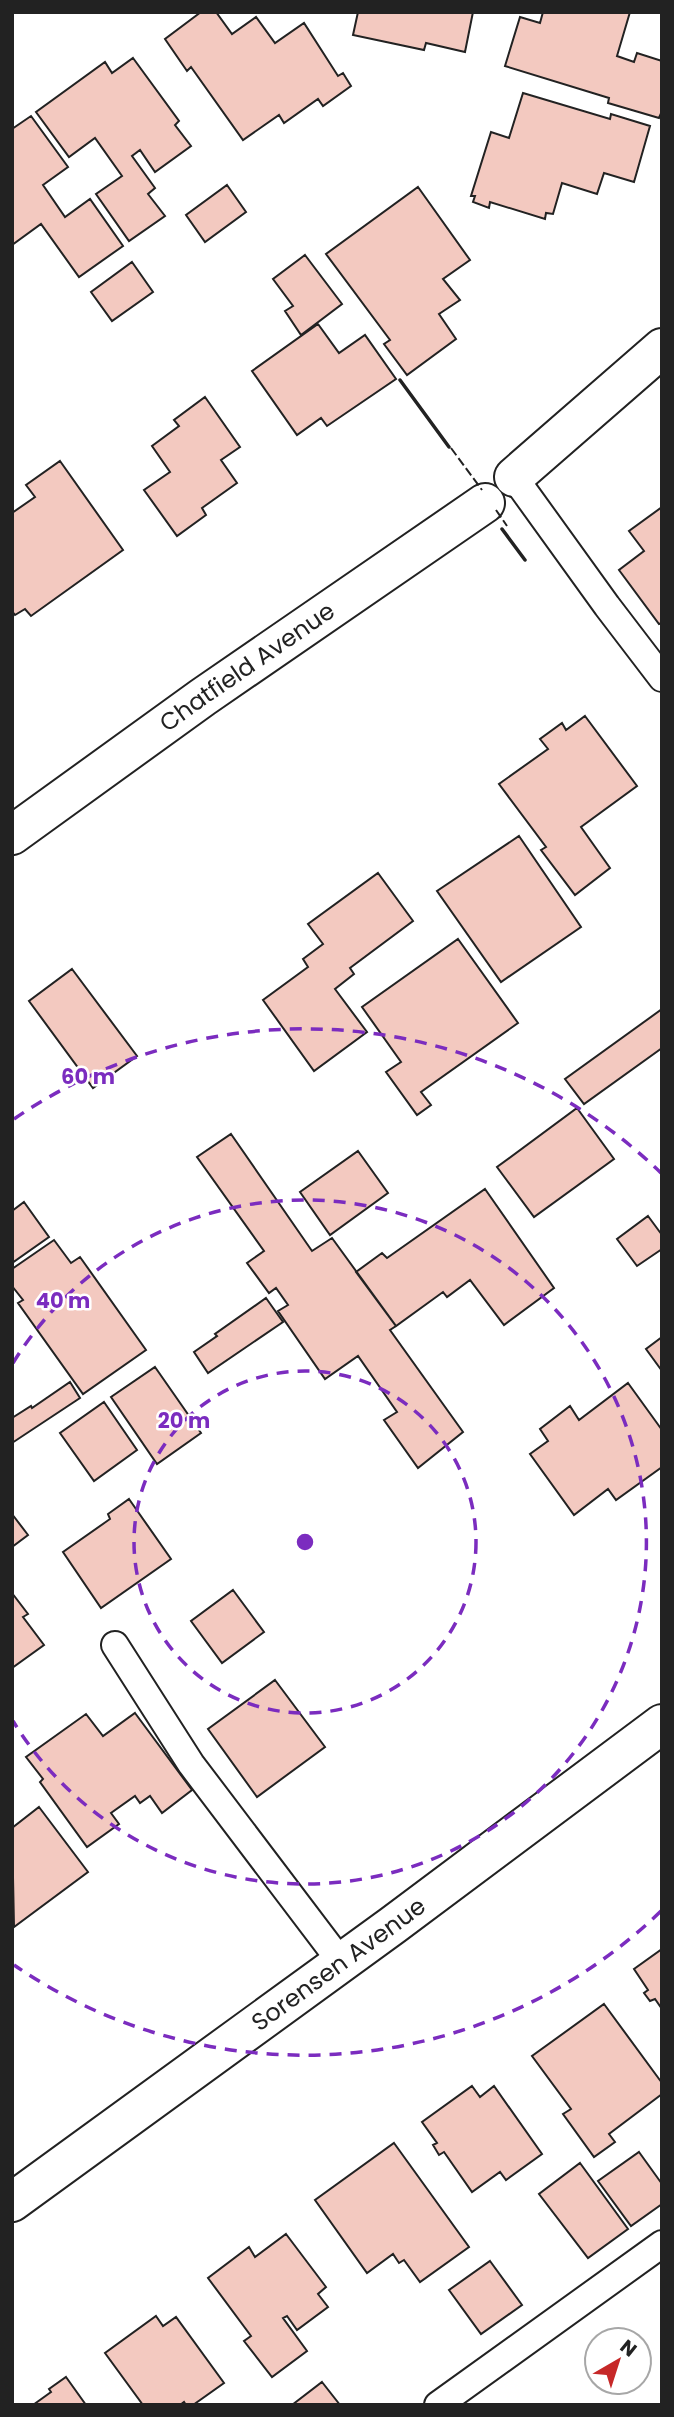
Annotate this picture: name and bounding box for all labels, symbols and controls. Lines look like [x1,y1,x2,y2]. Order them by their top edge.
street label: Chatfield Avenue [153,594,341,739]
text: 60 m [61,1062,115,1091]
text: 40 m [36,1286,90,1315]
text: 20 m [158,1406,210,1435]
centre of rings [293,1530,317,1554]
street label: Sorensen Avenue [245,1889,432,2039]
north arrow [583,2326,653,2396]
text: N [614,2333,642,2363]

